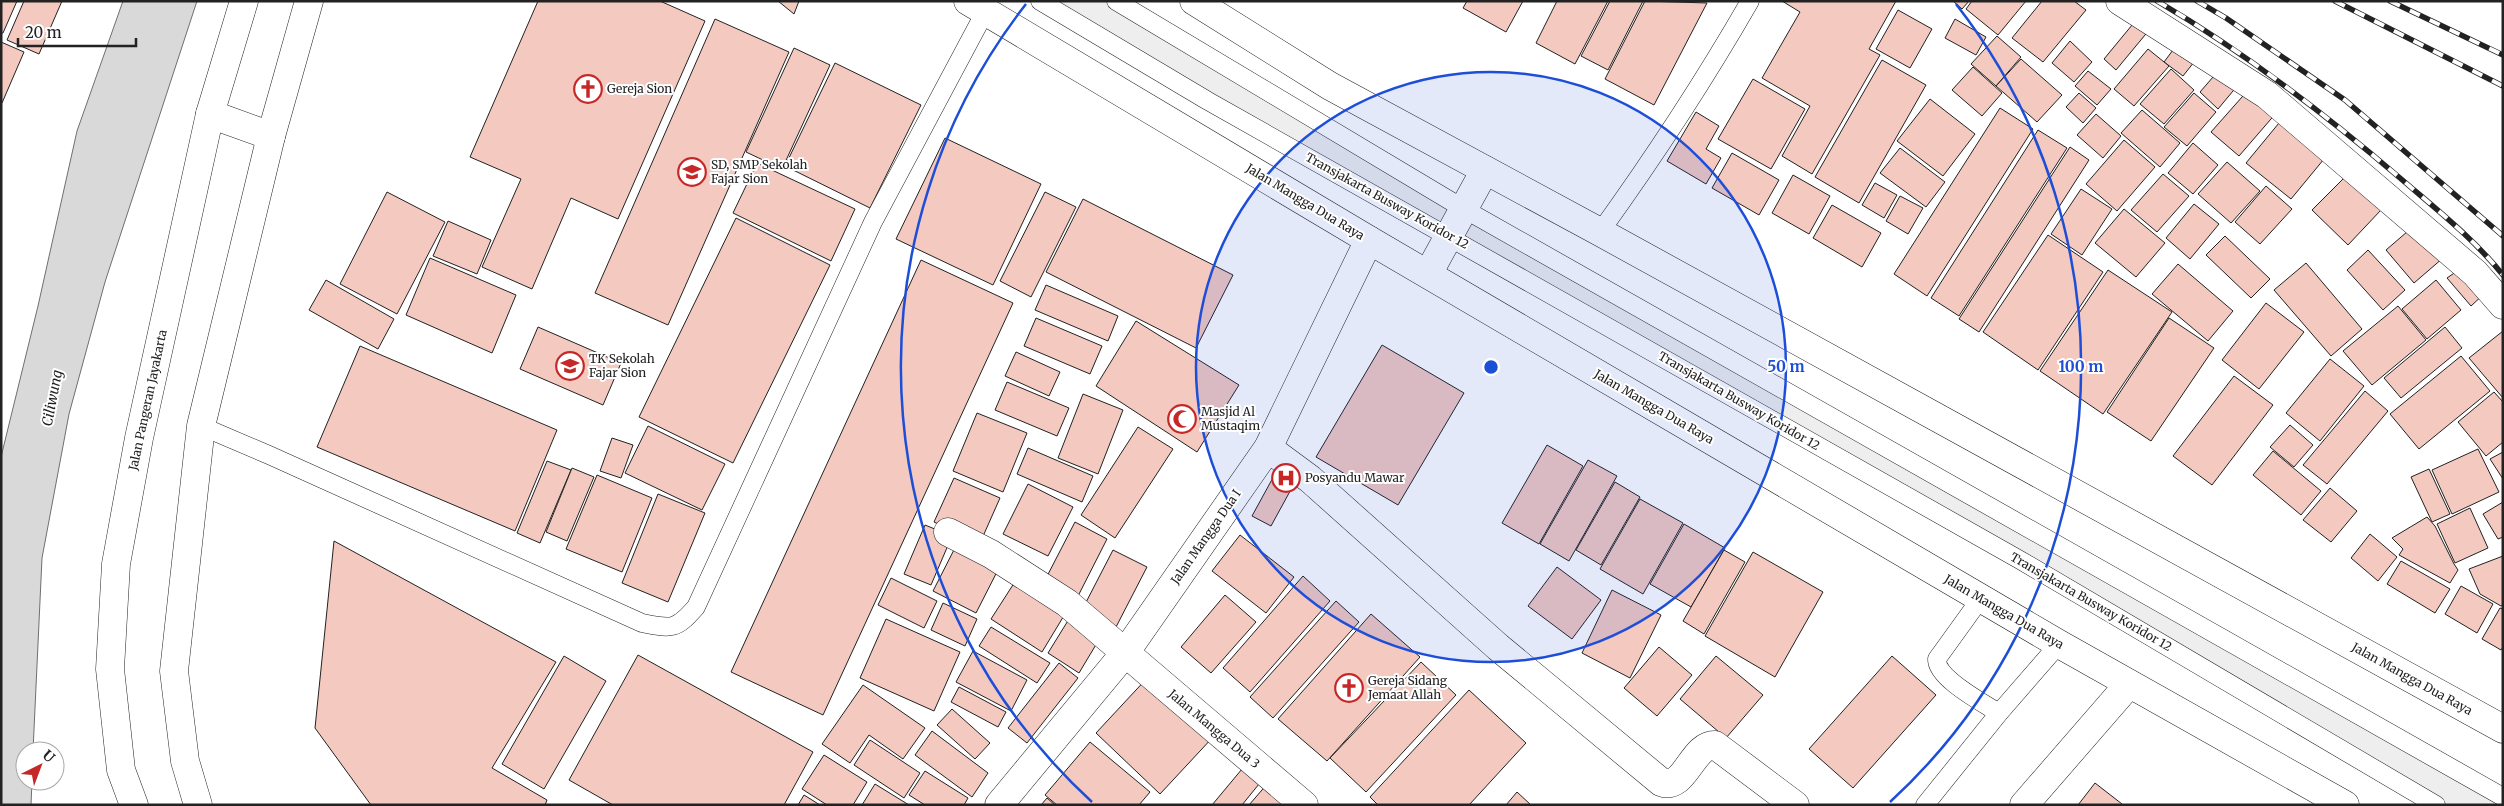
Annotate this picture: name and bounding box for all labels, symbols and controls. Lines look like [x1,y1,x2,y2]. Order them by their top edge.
scale bar [18,15,135,47]
text: 20 m [25,23,62,42]
church icon: Gereja Sion [573,74,603,104]
place label: Gereja Sion [607,81,672,96]
street label: Transjakarta Busway Koridor 12 [1303,149,1471,252]
school or university icon: SD, SMP Sekolah Fajar Sion [677,157,707,187]
place label: SD, SMP Sekolah Fajar Sion [711,157,808,186]
street label: Jalan Mangga Dua Raya [1242,160,1368,243]
street label: Jalan Pangeran Jayakarta [125,328,170,473]
street label: Transjakarta Busway Koridor 12 [1656,348,1823,453]
school or university icon: TK Sekolah Fajar Sion [555,351,585,381]
place label: TK Sekolah Fajar Sion [589,351,655,380]
text: 50 m [1767,357,1805,376]
text: 100 m [2059,357,2103,376]
centre of rings [1482,358,1500,376]
street label: Jalan Mangga Dua Raya [1591,366,1717,447]
water label: Ciliwung [38,368,66,428]
mosque icon: Masjid Al Mustaqim [1167,404,1197,434]
place label: Masjid Al Mustaqim [1201,404,1260,433]
hospital icon: Posyandu Mawar [1271,463,1301,493]
place label: Posyandu Mawar [1305,470,1405,485]
street label: Jalan Mangga Dua I [1167,487,1244,588]
street label: Transjakarta Busway Koridor 12 [2008,549,2175,654]
street label: Jalan Mangga Dua Raya [1941,571,2067,652]
street label: Jalan Mangga Dua Raya [2348,639,2476,718]
church icon: Gereja Sidang Jemaat Allah [1334,673,1364,703]
place label: Gereja Sidang Jemaat Allah [1367,673,1448,702]
street label: Jalan Mangga Dua 3 [1165,685,1263,771]
north arrow [15,741,65,791]
text: U [39,746,59,767]

